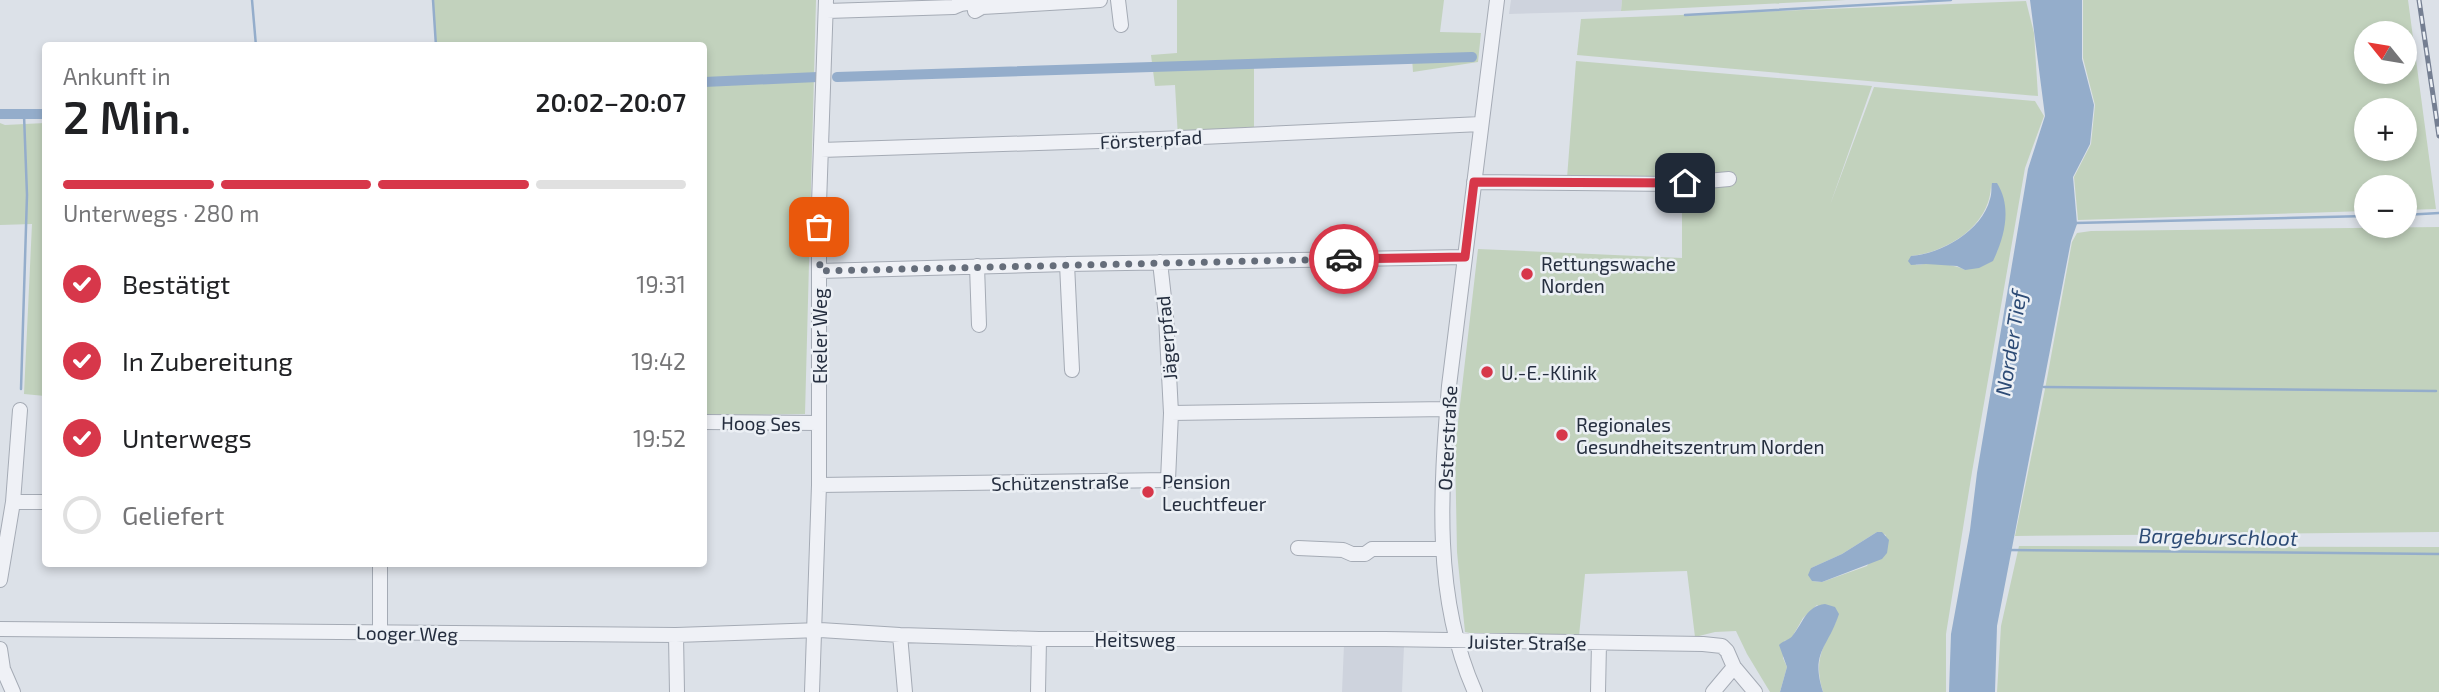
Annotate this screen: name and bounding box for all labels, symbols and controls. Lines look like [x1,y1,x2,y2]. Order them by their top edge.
north arrow [2354,21,2417,84]
map controls [2354,21,2417,238]
text: Ankunft in [63,62,171,90]
text: 20:02–20:07 [536,86,686,117]
text: 2 Min. [63,88,191,143]
button: + [2354,98,2417,161]
street label: Försterpfad [1099,125,1203,153]
pin [1655,153,1715,213]
icon: home [1666,164,1704,202]
button: − [2354,175,2417,238]
pin [789,197,849,257]
text: Unterwegs · 280 m [63,199,260,227]
icon: bag [800,208,838,246]
courier [1309,224,1379,294]
icon: car [1325,240,1363,278]
place label: Rettungswache Norden [1541,252,1676,297]
icon: check [63,265,101,303]
marker: Rettungswache Norden [1519,266,1535,282]
text: Bestätigt [122,268,230,299]
text: 19:31 [636,270,686,298]
water label: Norder Tief [1989,286,2031,398]
street label: Ekeler Weg [808,288,831,384]
street label: Jägerpfad [1151,295,1181,381]
icon: check [63,342,101,380]
text: In Zubereitung [122,345,293,376]
text: 19:42 [631,347,686,375]
place label: U.-E.-Klinik [1501,361,1597,384]
marker: U.-E.-Klinik [1479,364,1495,380]
street label: Osterstraße [1433,385,1461,491]
street label: Hoog Ses [721,411,801,435]
place label: Regionales Gesundheitszentrum Norden [1576,413,1825,458]
icon: check [63,419,101,457]
text: Unterwegs [122,422,252,453]
text: 19:52 [633,424,686,452]
marker: Regionales Gesundheitszentrum Norden [1554,427,1570,443]
street label: Schützenstraße [991,469,1129,495]
place label: Pension Leuchtfeuer [1162,470,1267,515]
marker: Pension Leuchtfeuer [1140,484,1156,500]
text: Geliefert [122,499,224,530]
water label: Bargeburschloot [2138,522,2298,550]
street label: Looger Weg [356,621,458,645]
street label: Heitsweg [1095,628,1176,651]
street label: Juister Straße [1467,629,1587,655]

